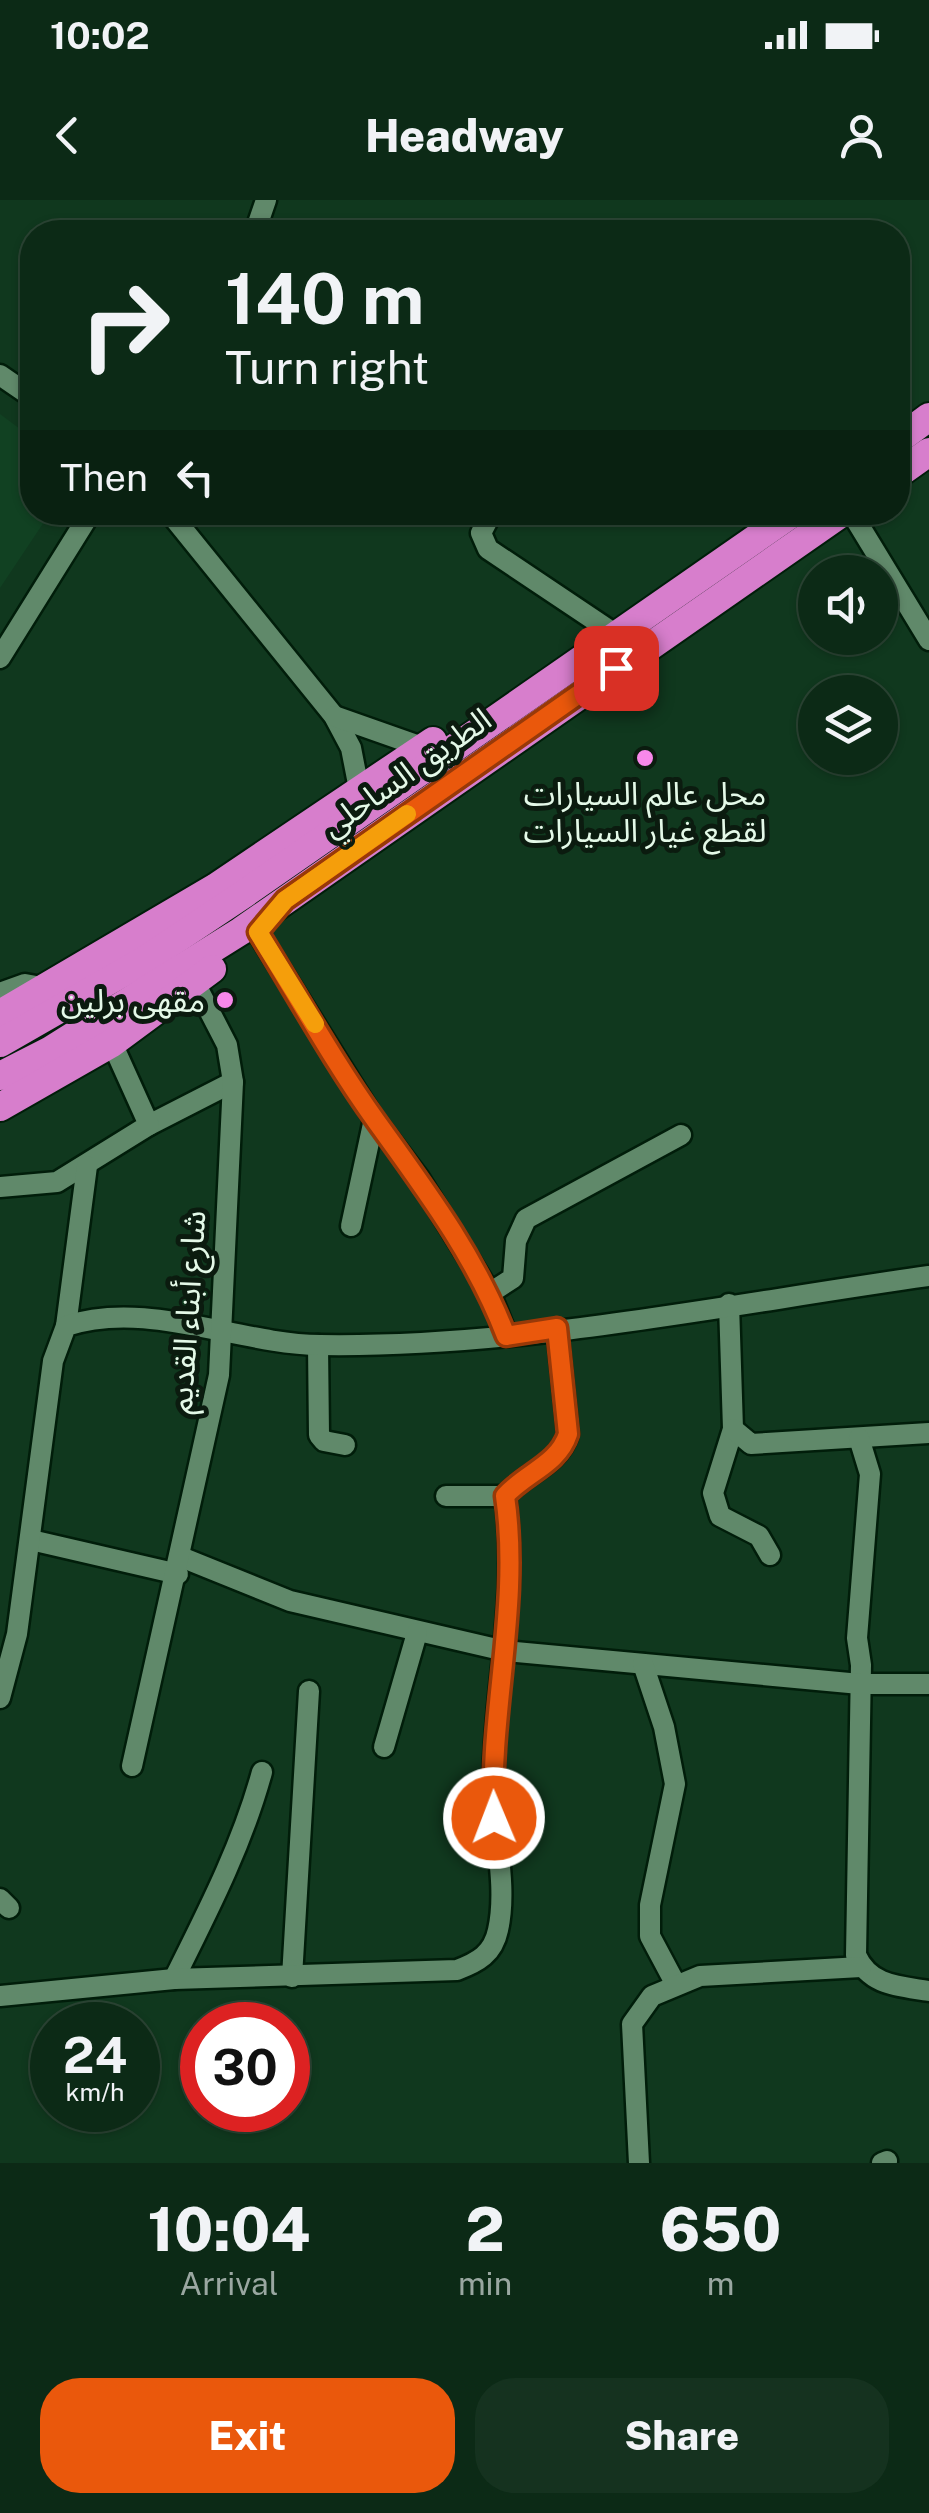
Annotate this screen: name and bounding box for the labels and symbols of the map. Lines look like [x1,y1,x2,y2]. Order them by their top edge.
pin [574,626,659,711]
street label: الطريق الساحلي [314,700,501,849]
marker: محل عالم السيارات لقطع غيار السيارات [634,747,656,769]
place label: محل عالم السيارات لقطع غيار السيارات [523,775,767,855]
place label: مقهى برلين [61,982,205,1020]
marker: مقهى برلين [214,989,236,1011]
street label: شارع أبناء القديم [161,1209,219,1415]
position arrow [442,1766,546,1870]
speed limit sign: 30 [180,2002,310,2132]

